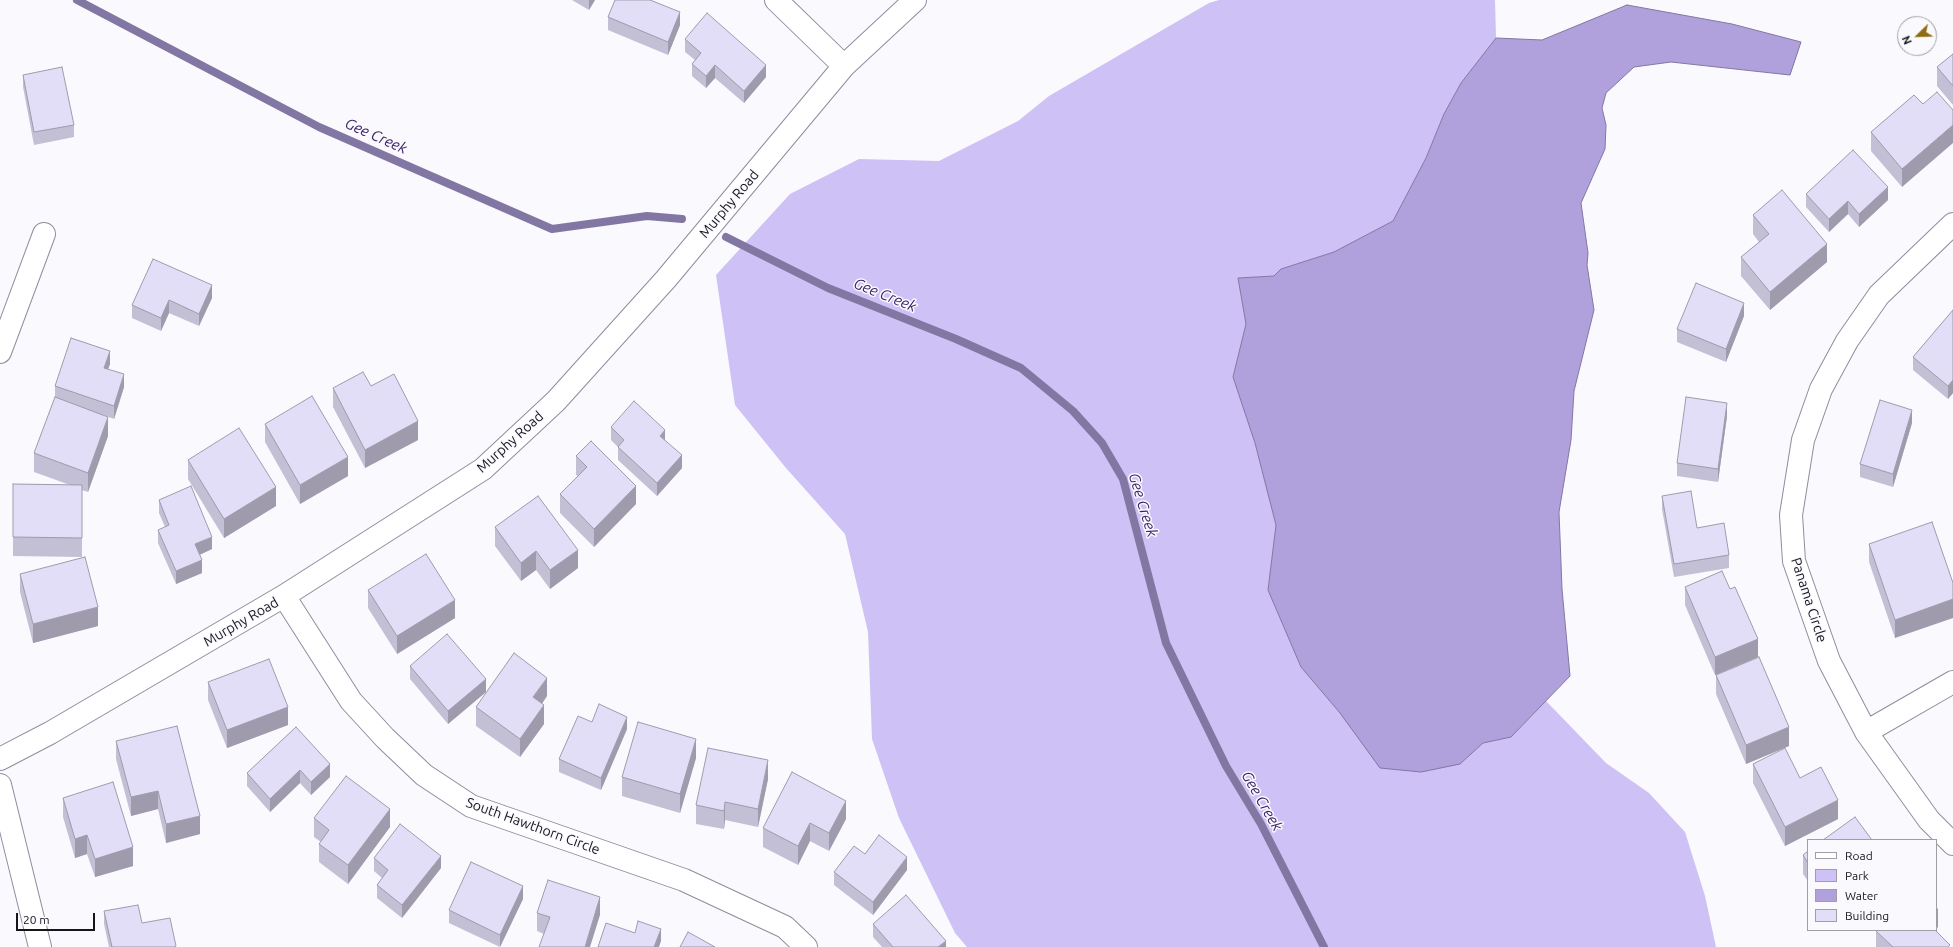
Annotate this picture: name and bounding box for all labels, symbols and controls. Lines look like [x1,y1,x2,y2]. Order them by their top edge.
north arrow [1897,16,1937,56]
text: N [1900,34,1914,46]
water label: Gee Creek [342,114,410,158]
street label: Murphy Road [696,167,762,241]
water label: Gee Creek [851,274,919,316]
street label: Murphy Road [473,408,547,476]
water label: Gee Creek [1125,471,1161,539]
street label: Panama Circle [1787,555,1831,645]
street label: Murphy Road [201,594,281,650]
water label: Gee Creek [1238,768,1286,834]
street label: South Hawthorn Circle [464,794,602,858]
legend [1807,839,1937,931]
text: Road [1845,849,1873,862]
text: Park [1845,869,1869,882]
text: Water [1845,889,1878,902]
scale bar [18,905,97,931]
text: Building [1845,909,1889,922]
text: 20 m [23,913,50,926]

